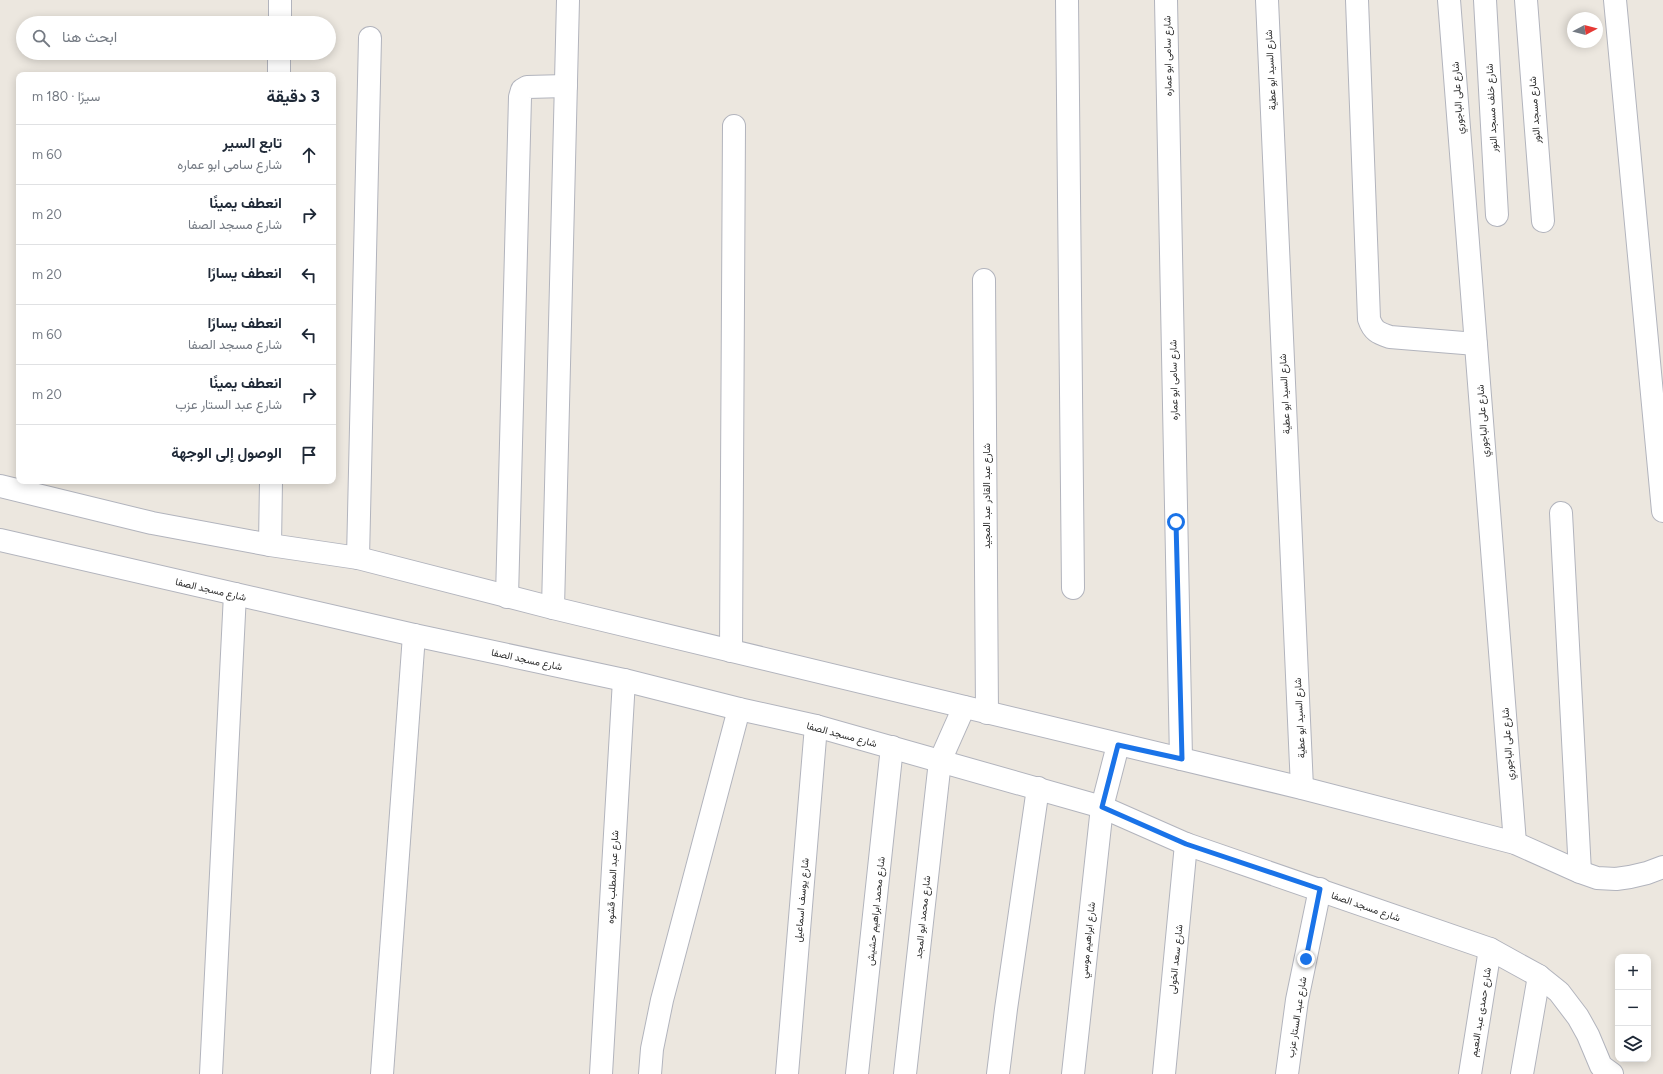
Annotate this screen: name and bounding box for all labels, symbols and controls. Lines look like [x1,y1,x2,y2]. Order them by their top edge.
north arrow [1567,12,1603,48]
street label: شارع سامى ابو عماره [1160,15,1175,96]
search box [16,16,336,60]
icon: search [30,27,52,49]
text: ابحث هنا [62,28,117,46]
street label: شارع السيد ابو عطية [1262,29,1279,111]
street label: شارع على الباجوري [1448,61,1469,135]
street label: شارع خلف مسجد النور [1483,63,1500,154]
street label: شارع مسجد النور [1526,76,1543,145]
text: 3 دقيقة [266,86,320,106]
text: سيرًا · 180 m [32,89,100,104]
text: تابع السير [222,134,282,152]
icon: ahead [298,144,320,166]
text: 60 m [32,147,62,162]
text: شارع سامى ابو عماره [177,157,282,172]
text: انعطف يمينًا [209,194,282,212]
icon: right [298,204,320,226]
text: 20 m [32,207,62,222]
text: شارع مسجد الصفا [188,217,282,232]
text: انعطف يسارًا [207,264,282,282]
icon: left [298,264,320,286]
text: 20 m [32,267,62,282]
text: انعطف يسارًا [207,314,282,332]
icon: left [298,324,320,346]
text: 60 m [32,327,62,342]
text: شارع مسجد الصفا [188,337,282,352]
street label: شارع سامى ابو عماره [1166,339,1181,420]
street label: شارع السيد ابو عطية [1276,353,1293,435]
text: انعطف يمينًا [209,374,282,392]
icon: right [298,384,320,406]
street label: شارع على الباجوري [1473,384,1494,458]
text: 20 m [32,387,62,402]
text: شارع عبد الستار عزب [175,397,282,412]
street label: شارع عبد القادر عبد المجيد [980,443,993,549]
text: الوصول إلى الوجهة [171,444,282,462]
icon: arrive [298,444,320,466]
route start [1167,513,1185,531]
street label: شارع مسجد الصفا [174,575,248,604]
street label: شارع مسجد الصفا [490,646,564,673]
street label: شارع السيد ابو عطية [1291,677,1308,759]
street label: شارع على الباجوري [1498,707,1519,781]
street label: شارع مسجد الصفا [805,719,879,750]
street label: شارع عبد المطلب قشوه [604,830,621,924]
street label: شارع محمد ابراهيم حشيش [863,856,888,966]
street label: شارع يوسف اسماعيل [791,857,812,943]
street label: شارع محمد ابو المجد [912,875,933,959]
street label: شارع مسجد الصفا [1330,889,1402,924]
street label: شارع ابراهيم موسي [1077,901,1100,979]
street label: شارع سعد الخولى [1165,924,1186,994]
route end [1297,950,1315,968]
map controls [1615,954,1651,1062]
button: + [1615,954,1651,990]
street label: شارع حمدى عبد النعيم [1467,966,1494,1058]
street label: شارع عبد الستار عزب [1284,975,1309,1059]
button: − [1615,990,1651,1026]
button: layers [1615,1026,1651,1062]

